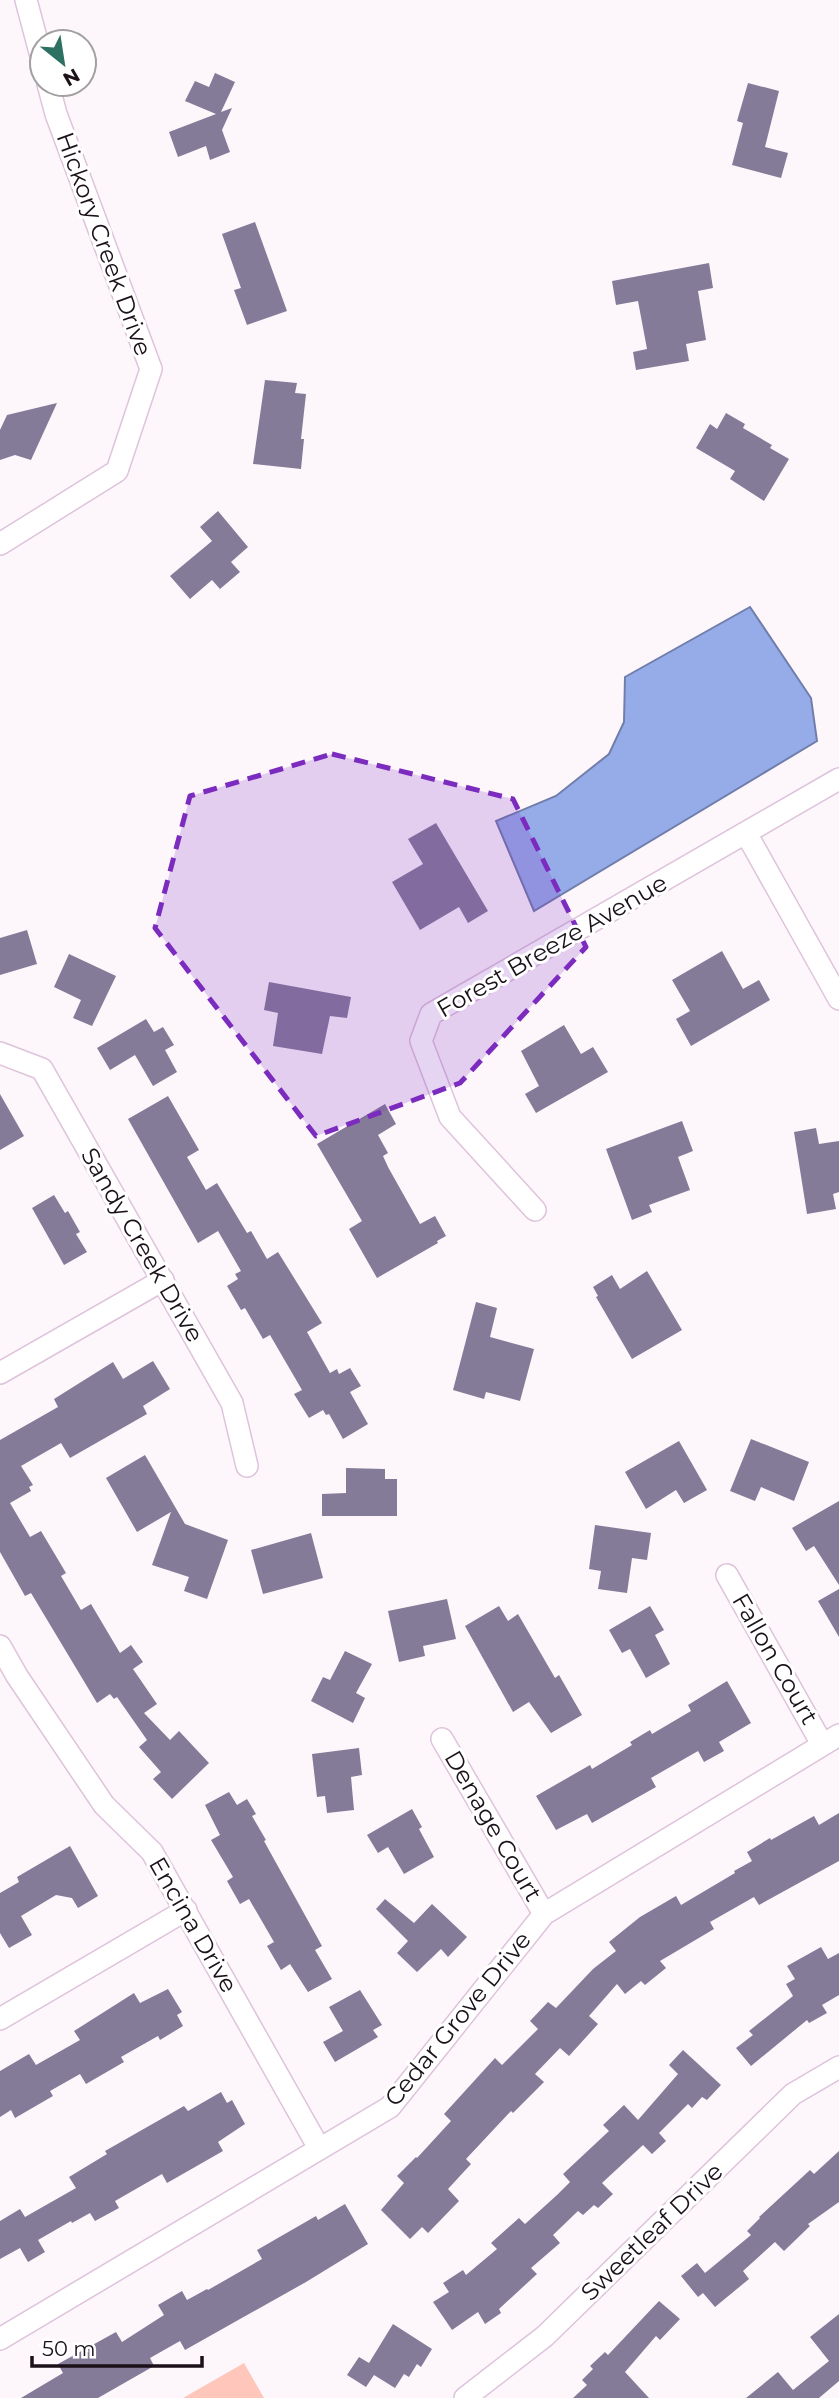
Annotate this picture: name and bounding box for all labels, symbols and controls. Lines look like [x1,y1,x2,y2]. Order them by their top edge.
north arrow [28,28,98,98]
text: N [59,63,84,91]
street label: Hickory Creek Drive [51,128,158,360]
street label: Forest Breeze Avenue [431,868,672,1023]
street label: Sandy Creek Drive [75,1142,210,1347]
street label: Fallon Court [726,1588,825,1730]
street label: Denage Court [439,1745,548,1907]
street label: Encina Drive [143,1852,244,1998]
street label: Cedar Grove Drive [378,1926,537,2112]
street label: Sweetleaf Drive [575,2157,729,2307]
scale bar [32,2324,201,2368]
text: 50 m [42,2336,96,2361]

